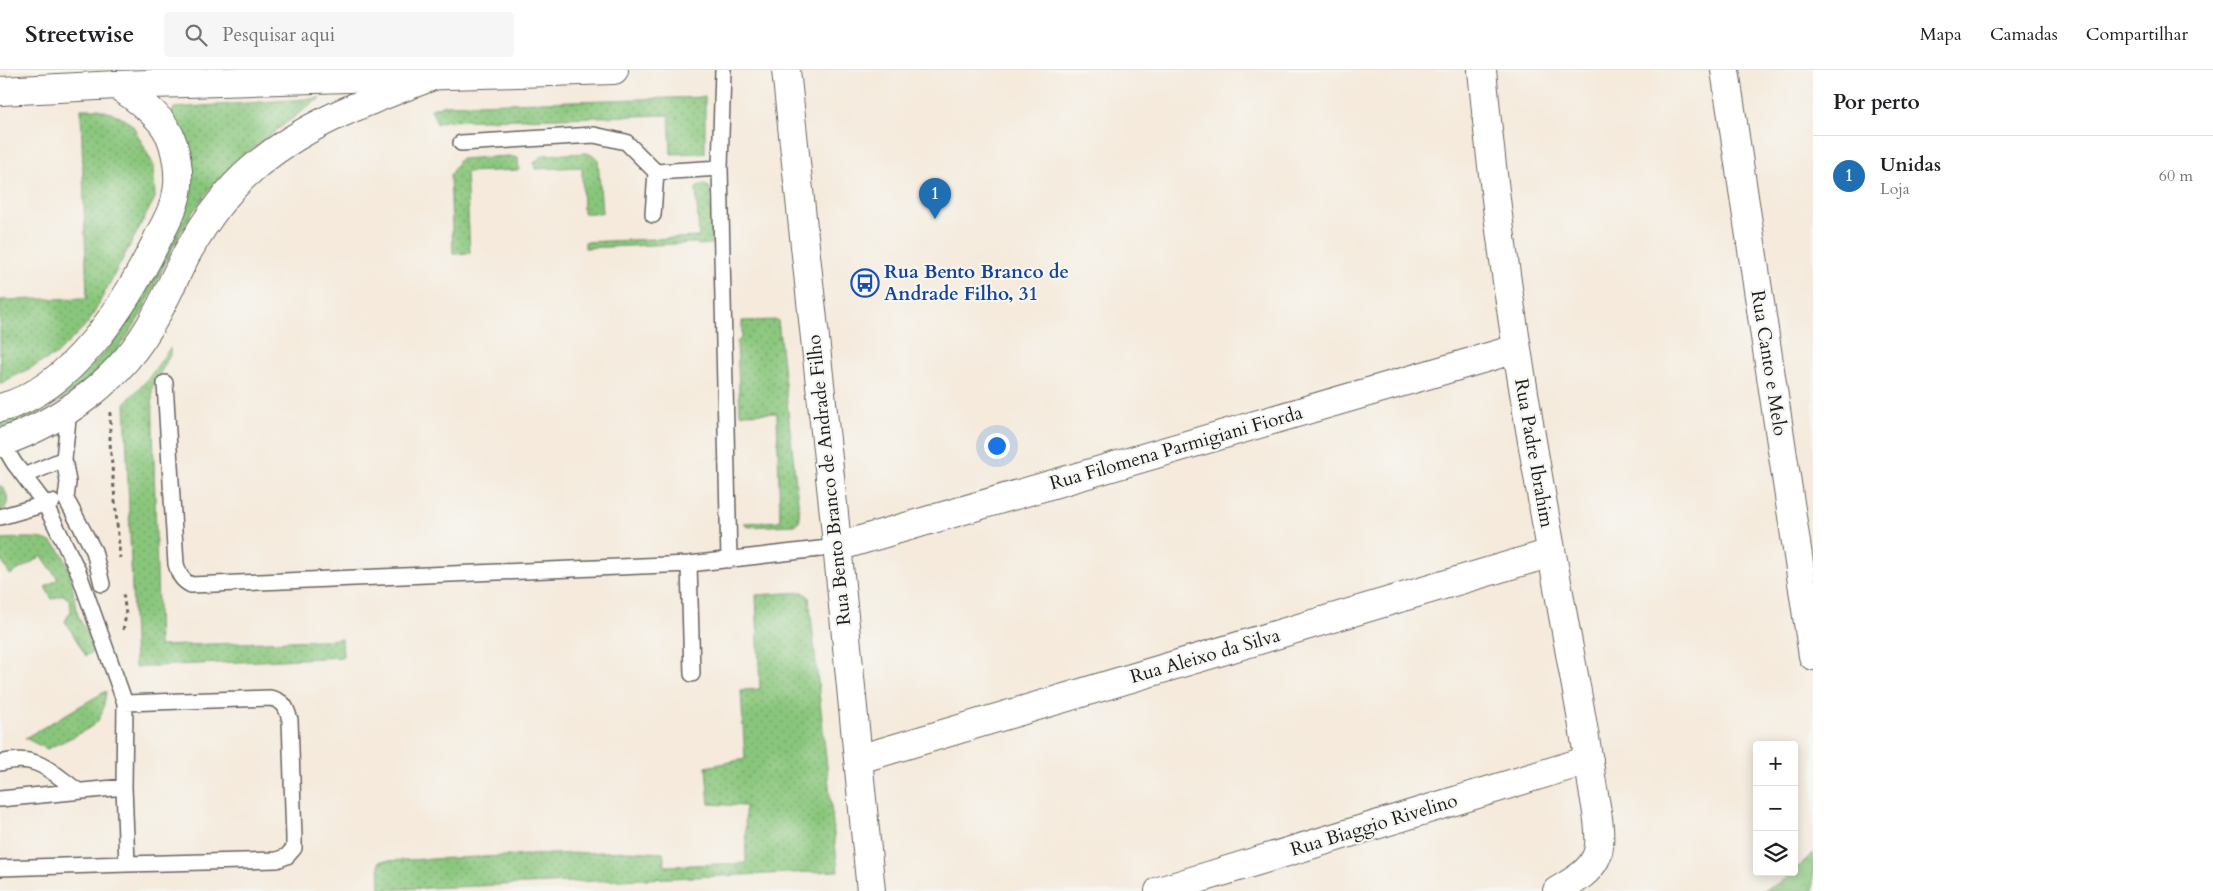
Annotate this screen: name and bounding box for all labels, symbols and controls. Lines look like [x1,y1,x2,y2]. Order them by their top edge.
search box [164,12,514,57]
text: Streetwise [25,18,134,51]
icon: search [182,21,210,49]
text: Pesquisar aqui [222,22,335,48]
text: Mapa [1920,22,1962,47]
text: Camadas [1990,22,2058,47]
text: Compartilhar [2086,22,2188,47]
text: Por perto [1833,88,1920,117]
text: Unidas [1880,152,1941,178]
text: 1 [1845,165,1853,187]
text: 60 m [2159,165,2193,187]
pin: 1 [919,178,951,219]
text: Loja [1880,178,1910,200]
place label: Rua Bento Branco de Andrade Filho, 31 [884,259,1069,307]
bus stop icon: Rua Bento Branco de Andrade Filho, 31 [850,268,880,298]
street label: Rua Canto e Melo [1745,288,1793,438]
street label: Rua Bento Branco de Andrade Filho [801,333,857,627]
street label: Rua Padre Ibrahim [1508,376,1560,530]
street label: Rua Filomena Parmigiani Fiorda [1047,399,1305,497]
your location [984,433,1010,459]
street label: Rua Aleixo da Silva [1127,622,1283,690]
map controls [1753,741,1798,876]
button: + [1753,741,1798,786]
button: − [1753,786,1798,831]
street label: Rua Biaggio Rivelino [1287,787,1461,863]
button: layers [1753,831,1798,876]

